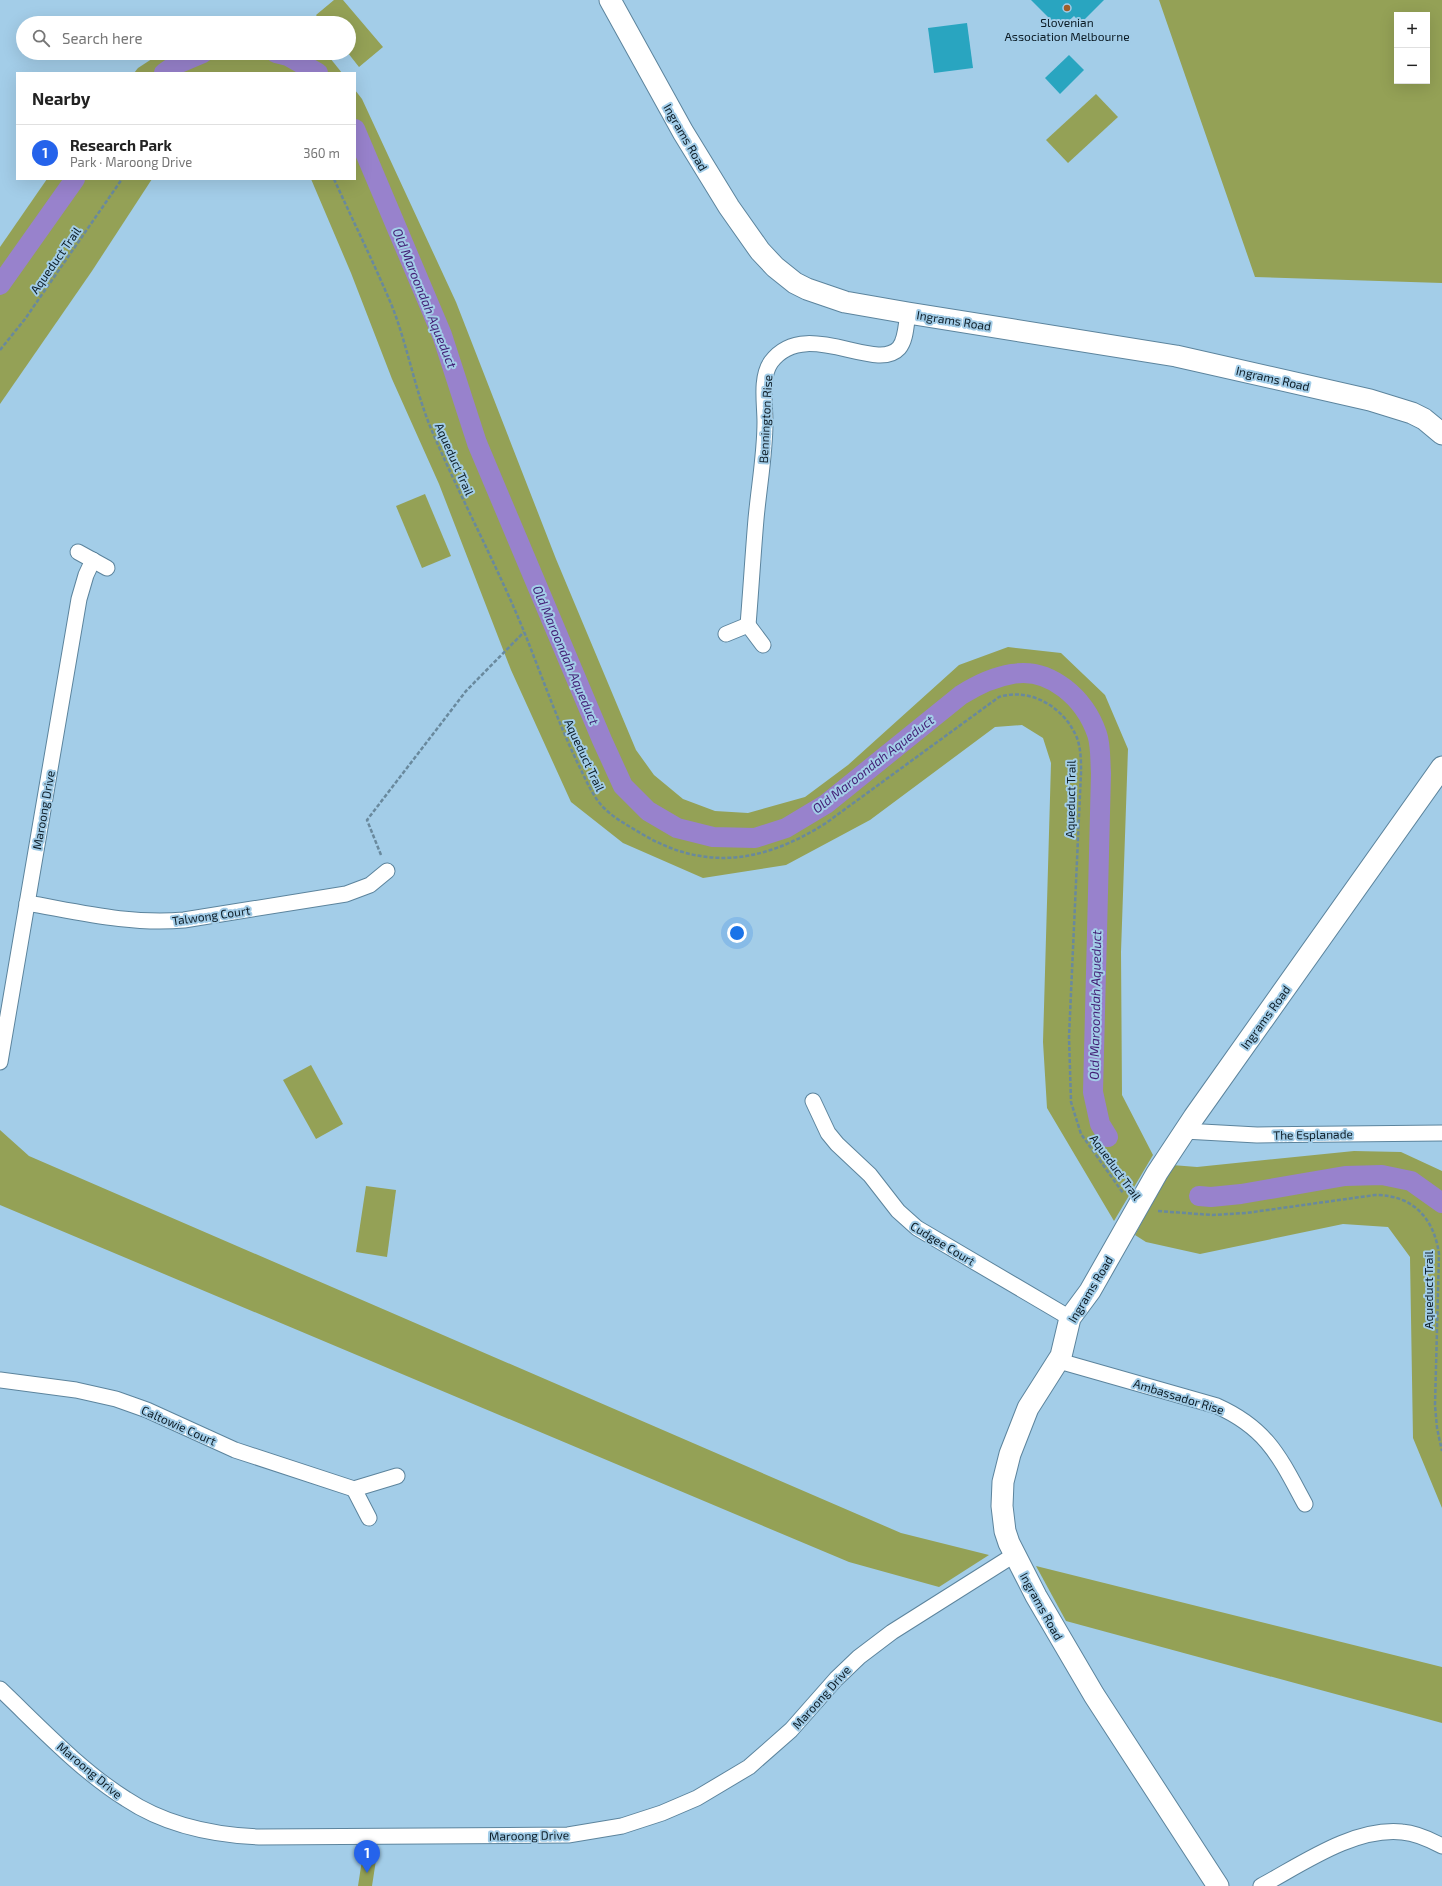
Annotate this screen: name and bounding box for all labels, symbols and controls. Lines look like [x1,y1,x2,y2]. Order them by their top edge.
marker: Slovenian Association Melbourne [1062,3,1072,13]
map controls [1394,12,1430,84]
button: + [1394,12,1430,48]
place label: Slovenian Association Melbourne [1004,15,1130,43]
search box [16,16,356,60]
icon: search [30,27,52,49]
text: Search here [62,29,143,47]
button: − [1394,48,1430,84]
text: Nearby [32,88,90,108]
street label: Ingrams Road [661,101,711,173]
text: Research Park [70,136,172,154]
text: 1 [42,145,48,161]
text: 360 m [303,145,340,161]
text: Park · Maroong Drive [70,154,192,170]
street label: Aqueduct Trail [27,224,83,296]
water label: Old Maroondah Aqueduct [390,226,460,370]
street label: Ingrams Road [916,307,992,333]
street label: Ingrams Road [1235,363,1311,393]
street label: Bennington Rise [756,374,774,464]
street label: Aqueduct Trail [433,421,477,498]
water label: Old Maroondah Aqueduct [529,583,603,727]
water label: Old Maroondah Aqueduct [809,712,937,816]
street label: Aqueduct Trail [562,717,608,794]
street label: Aqueduct Trail [1062,759,1078,838]
street label: Maroong Drive [29,769,57,851]
street label: Talwong Court [171,903,251,927]
your location [727,923,747,943]
water label: Old Maroondah Aqueduct [1086,930,1104,1080]
street label: Ingrams Road [1237,982,1293,1052]
street label: The Esplanade [1273,1126,1353,1142]
street label: Aqueduct Trail [1087,1131,1145,1203]
street label: Cudgee Court [908,1218,978,1268]
street label: Aqueduct Trail [1421,1251,1435,1329]
street label: Ingrams Road [1065,1253,1115,1325]
street label: Ambassador Rise [1132,1376,1226,1416]
street label: Caltowie Court [140,1402,219,1448]
street label: Ingrams Road [1018,1570,1066,1642]
street label: Maroong Drive [789,1663,853,1731]
street label: Maroong Drive [55,1739,125,1801]
street label: Maroong Drive [489,1827,569,1843]
pin: 1 [354,1840,380,1873]

